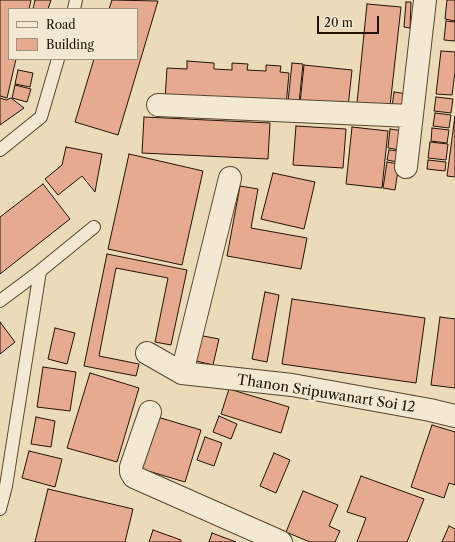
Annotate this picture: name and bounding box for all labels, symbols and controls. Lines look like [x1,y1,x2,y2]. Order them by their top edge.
legend [8,8,138,60]
scale bar [319,8,381,34]
text: 20 m [324,15,353,30]
text: Road [46,17,76,32]
text: Building [46,37,94,52]
street label: Thanon Sripuwanart Soi 12 [236,372,416,416]

